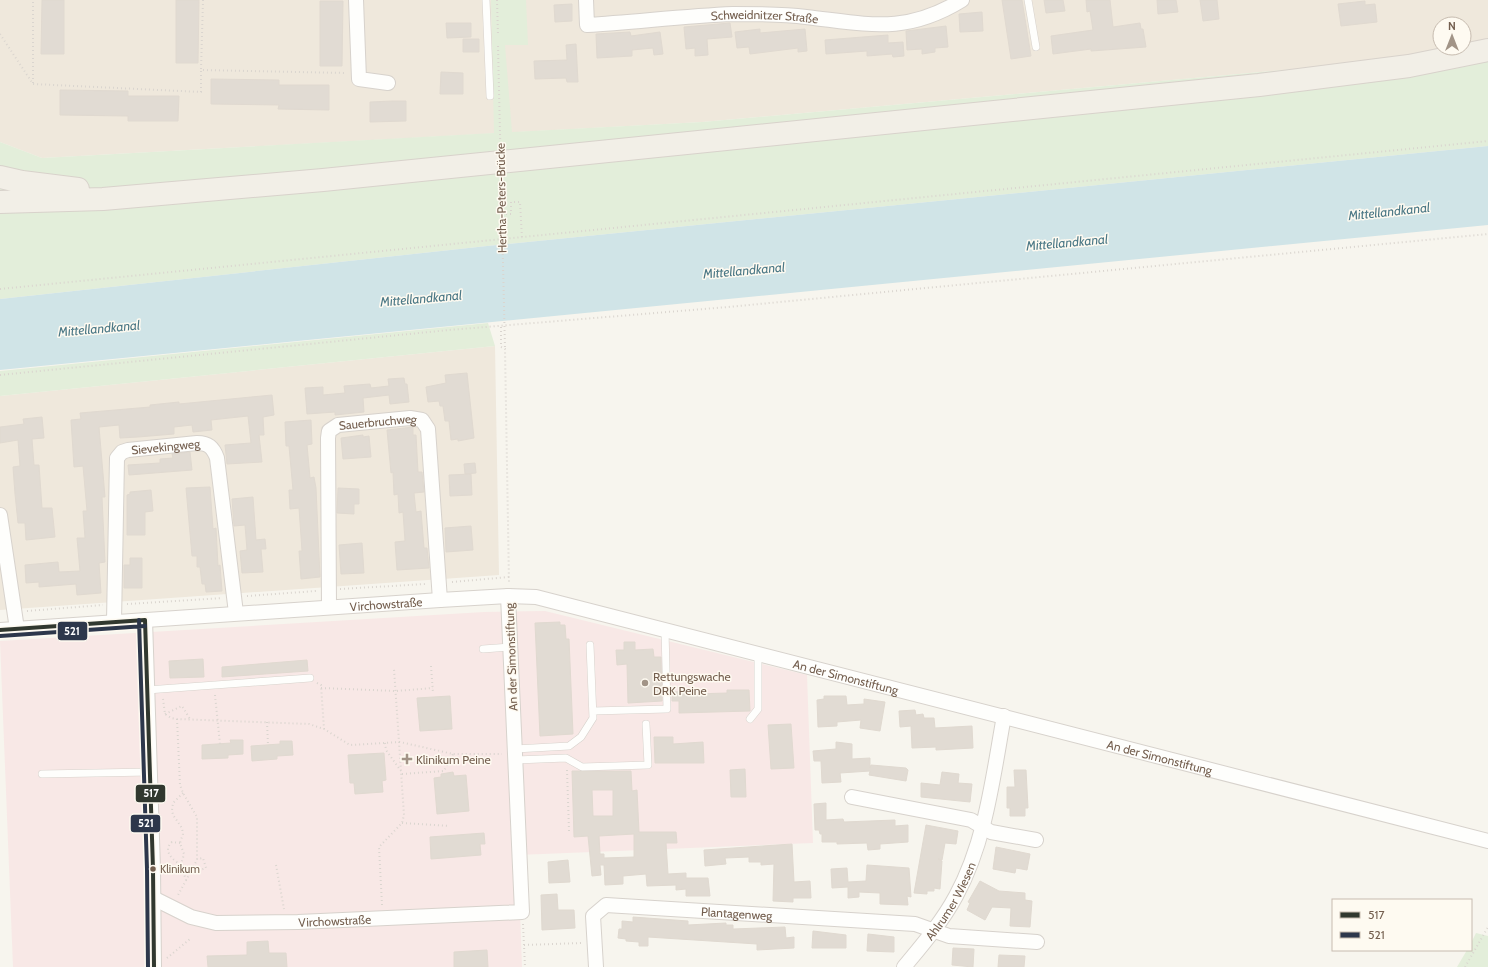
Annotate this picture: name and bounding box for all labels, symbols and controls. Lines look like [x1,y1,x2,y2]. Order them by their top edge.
street label: Schweidnitzer Straße [710,6,819,26]
north arrow [1432,16,1472,56]
text: N [1448,19,1456,33]
street label: Hertha-Peters-Brücke [493,143,509,253]
water label: Mittellandkanal [1346,199,1431,223]
water label: Mittellandkanal [1024,230,1109,254]
water label: Mittellandkanal [701,258,786,282]
water label: Mittellandkanal [378,286,463,310]
water label: Mittellandkanal [56,316,141,340]
street label: Sauerbruchweg [338,410,419,432]
street label: Sievekingweg [131,435,202,457]
street label: Virchowstraße [349,594,423,614]
street label: An der Simonstiftung [502,602,520,711]
line badge: 521 [57,621,88,641]
text: 521 [64,624,80,638]
street label: An der Simonstiftung [792,656,901,697]
place label: Rettungswache DRK Peine [653,669,731,698]
marker: Rettungswache DRK Peine [640,678,650,688]
street label: An der Simonstiftung [1105,736,1215,778]
place label: Klinikum Peine [416,752,491,767]
marker: Klinikum Peine [401,753,413,765]
line badge: 517 [135,784,166,803]
text: 517 [143,786,159,800]
line badge: 521 [130,814,161,833]
text: 521 [138,816,154,830]
street label: Ahlrumer Wiesen [922,860,978,943]
place label: Klinikum [160,862,200,876]
marker: Klinikum [148,864,158,874]
legend [1332,899,1472,951]
street label: Plantagenweg [701,903,774,923]
text: 517 [1368,907,1384,922]
street label: Virchowstraße [298,911,371,929]
text: 521 [1368,927,1385,942]

